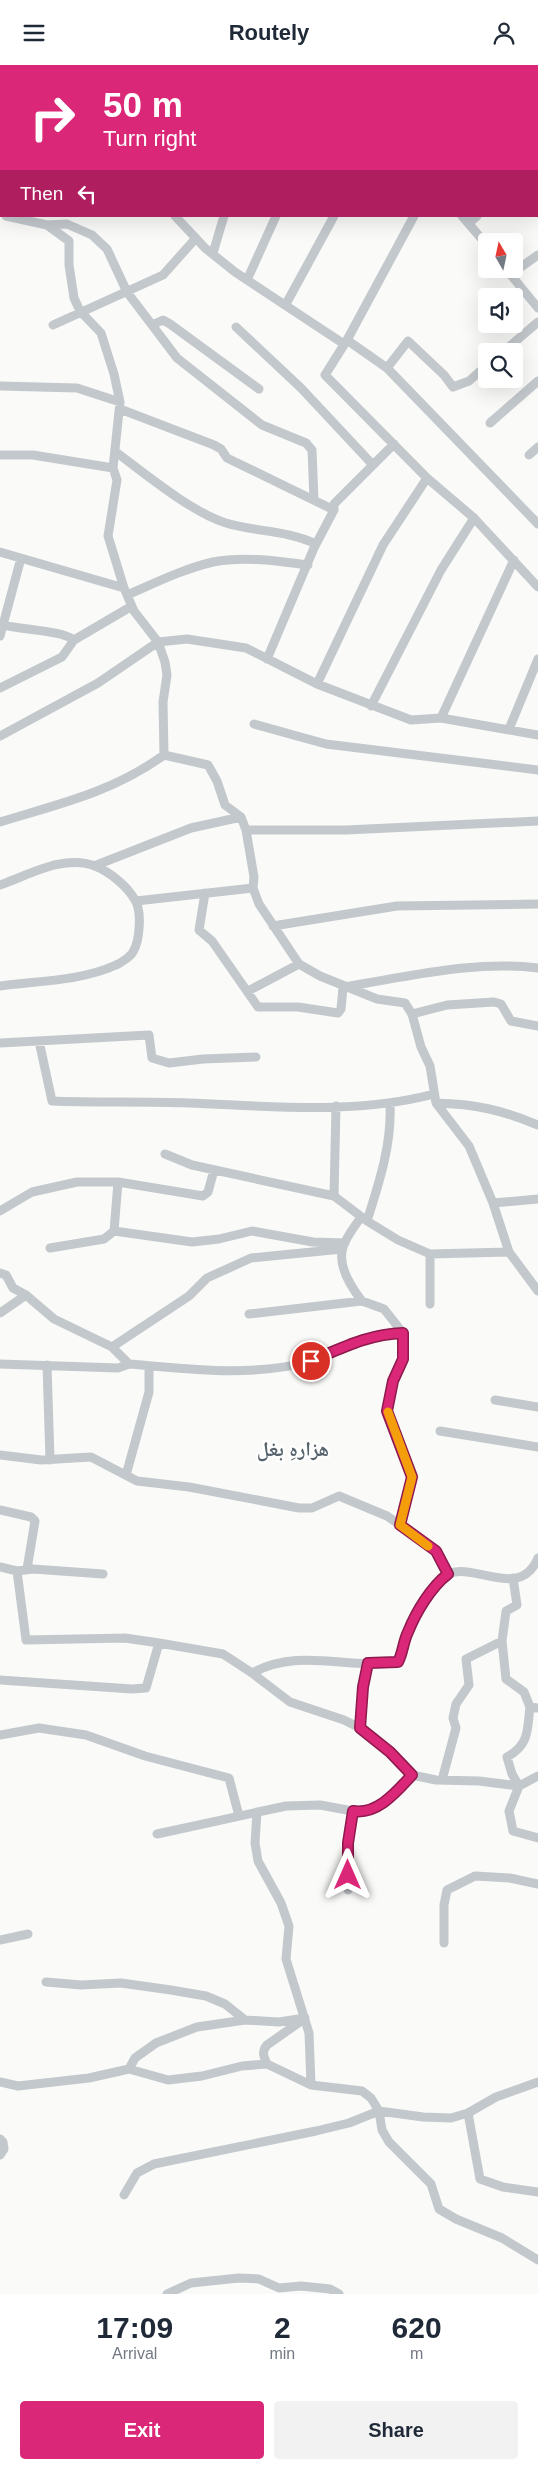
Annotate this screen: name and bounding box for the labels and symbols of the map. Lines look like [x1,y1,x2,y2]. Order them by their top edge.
north arrow [478,233,522,277]
pin [290,1340,332,1382]
district label: هزارهِ بغل [257,1438,329,1462]
position arrow [321,1848,373,1900]

